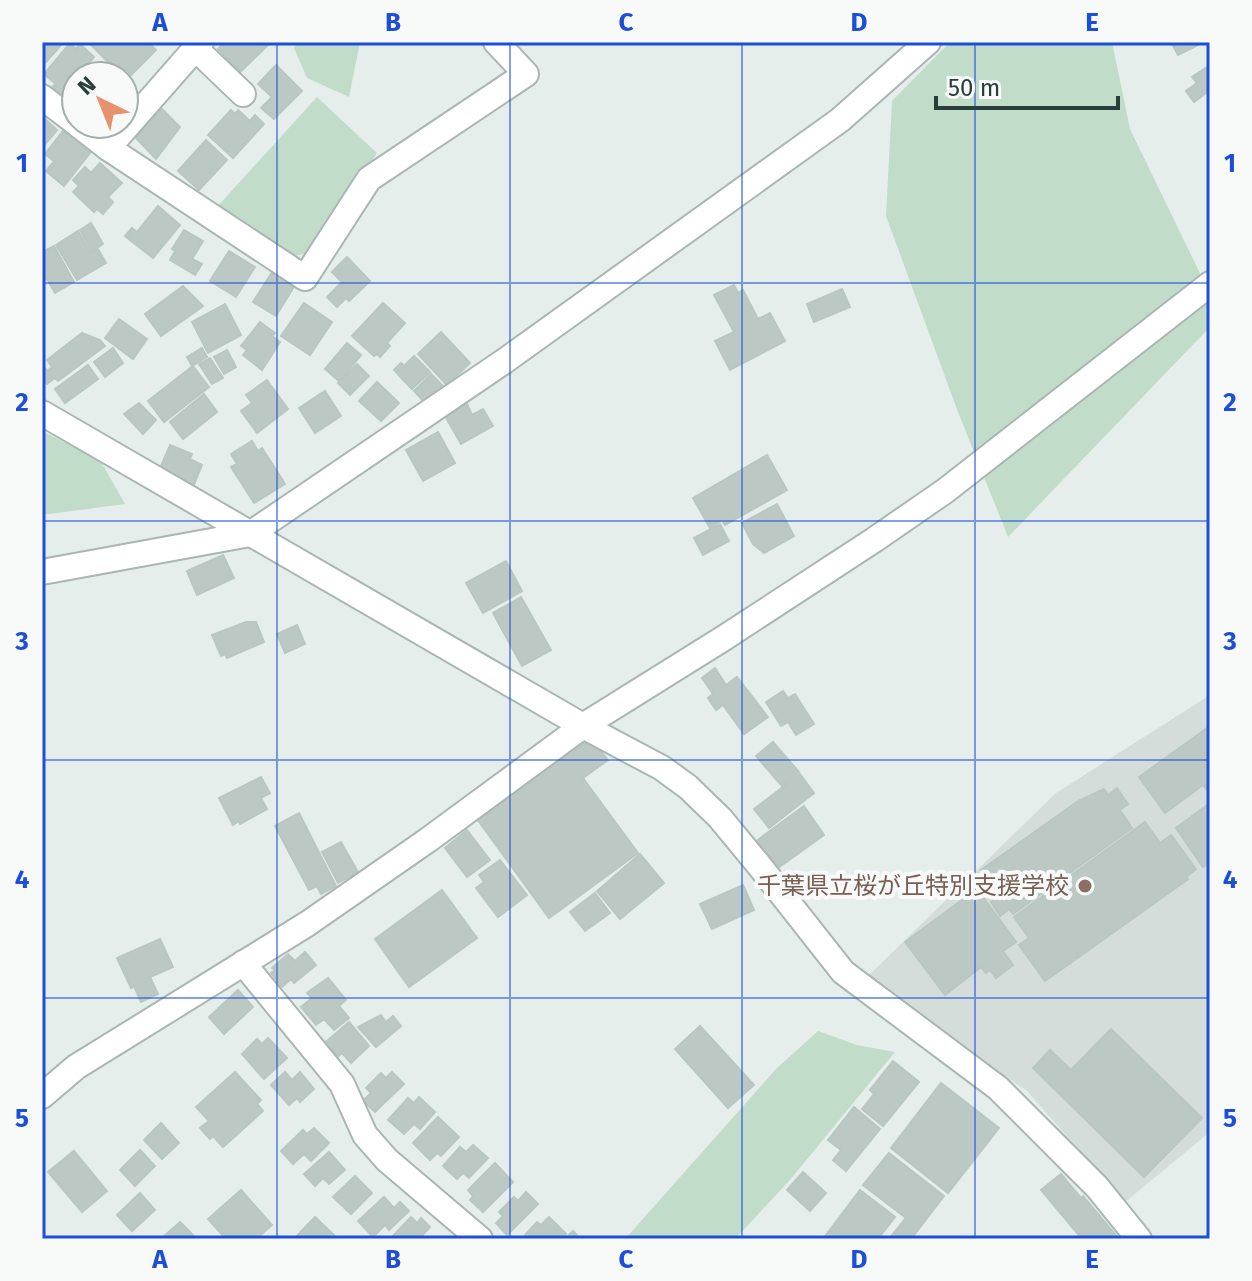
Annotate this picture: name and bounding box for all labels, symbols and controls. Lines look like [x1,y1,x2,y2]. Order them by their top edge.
text: A [151,7,168,38]
text: B [385,7,401,38]
text: C [619,7,634,38]
text: D [851,7,868,38]
text: E [1085,7,1099,38]
north arrow [60,60,140,140]
scale bar [936,60,1118,110]
text: N [72,71,101,101]
text: 50 m [948,74,1000,102]
text: 1 [16,148,28,179]
text: 1 [1224,148,1236,179]
text: 2 [15,387,29,418]
text: 2 [1223,387,1237,418]
text: 3 [14,626,29,657]
text: 3 [1222,626,1237,657]
text: 4 [15,864,30,895]
text: 4 [1223,864,1238,895]
place label: 千葉県立桜が丘特別支援学校 [757,872,1069,900]
marker: 千葉県立桜が丘特別支援学校 [1076,877,1094,895]
text: 5 [15,1103,29,1134]
text: 5 [1223,1103,1237,1134]
text: A [151,1244,168,1275]
text: B [385,1244,401,1275]
text: C [619,1244,634,1275]
text: D [851,1244,868,1275]
text: E [1085,1244,1099,1275]

